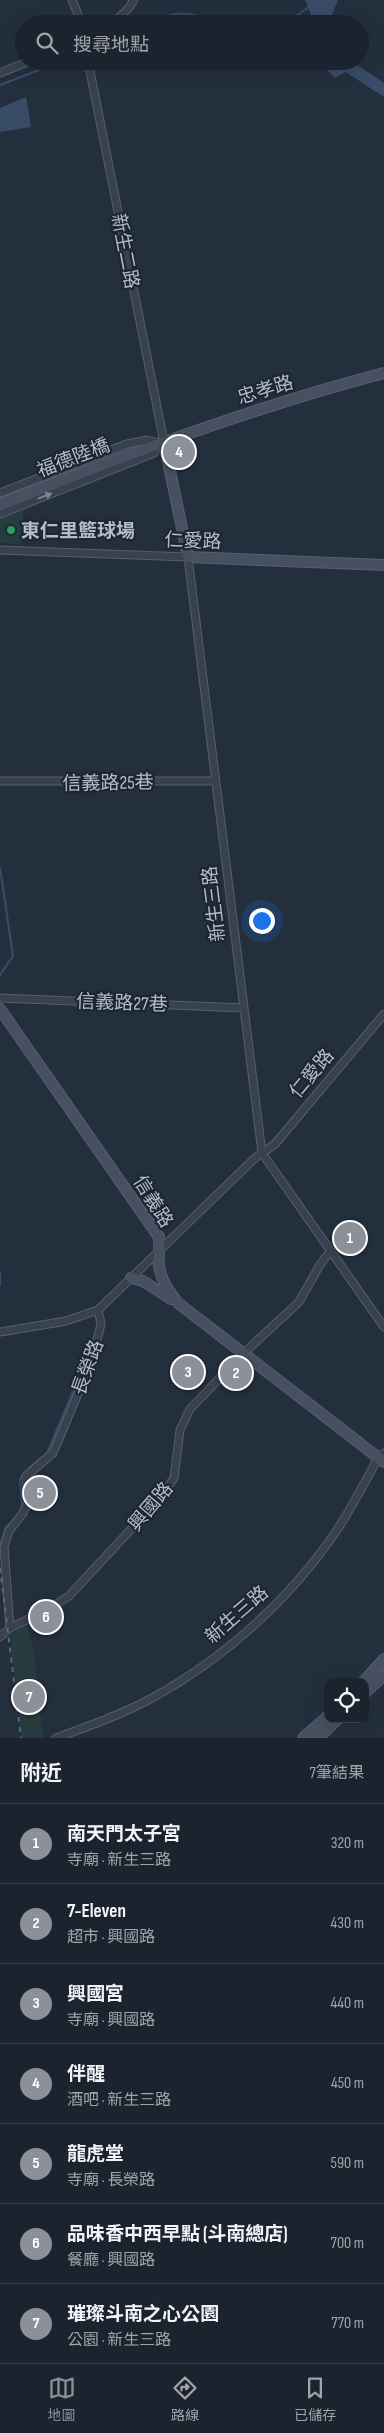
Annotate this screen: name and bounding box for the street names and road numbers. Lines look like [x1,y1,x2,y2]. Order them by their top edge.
street label: 新生二路 [106,212,143,291]
street label: 忠孝路 [235,371,296,410]
street label: 福德陸橋 [34,434,113,483]
street label: 仁愛路 [164,529,222,554]
street label: 信義路25巷 [62,771,154,796]
street label: 新生三路 [198,865,231,943]
street label: 信義路27巷 [76,990,168,1017]
street label: 仁愛路 [285,1045,339,1103]
street label: 信義路 [128,1172,178,1232]
street label: 長榮路 [68,1337,109,1398]
street label: 興國路 [124,1478,178,1536]
street label: 新生三路 [201,1582,273,1649]

